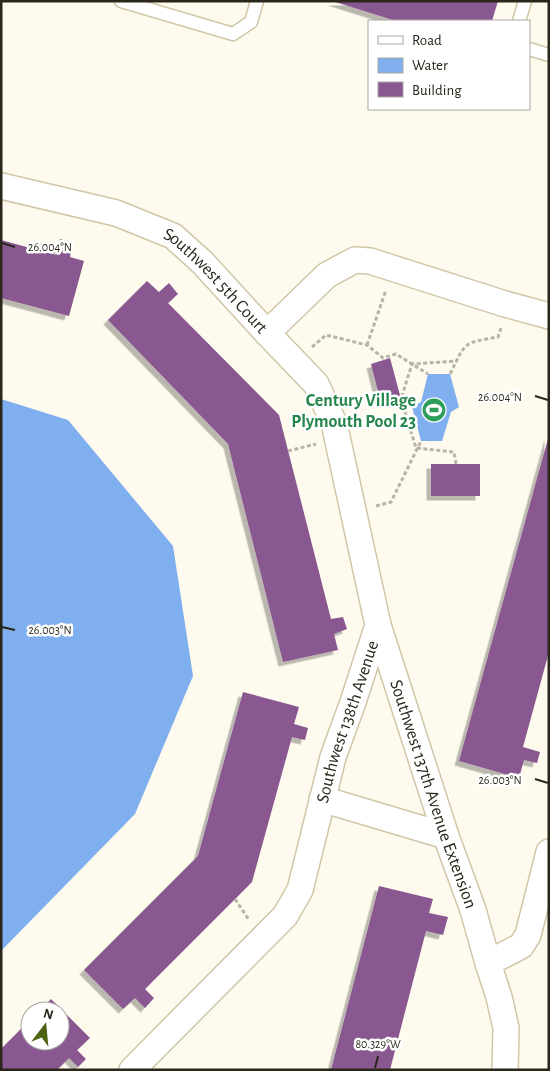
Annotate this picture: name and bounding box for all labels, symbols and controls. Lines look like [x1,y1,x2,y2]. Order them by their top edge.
legend [368,20,530,110]
text: Road [412,33,442,48]
text: Water [412,58,448,73]
text: Building [412,83,462,98]
street label: Southwest 5th Court [161,225,271,337]
text: 26.004°N [28,241,72,253]
text: 26.004°N [478,391,522,403]
place label: Century Village Plymouth Pool 23 [291,392,416,431]
sports icon: Century Village Plymouth Pool 23 [421,397,447,423]
text: 26.003°N [28,624,72,636]
street label: Southwest 138th Avenue [314,639,382,805]
street label: Southwest 137th Avenue Extension [386,678,480,911]
text: 26.003°N [478,774,522,786]
north arrow [20,1001,70,1051]
text: N [42,1006,55,1023]
text: 80.329°W [355,1038,401,1050]

